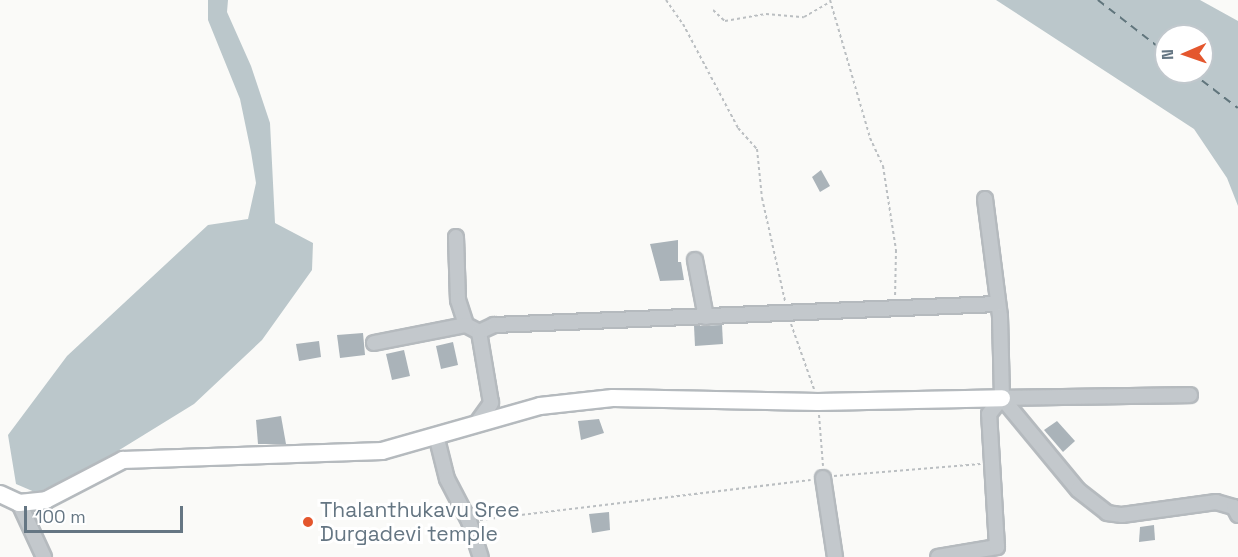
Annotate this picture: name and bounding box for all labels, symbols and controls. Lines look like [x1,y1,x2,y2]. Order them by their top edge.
north arrow [1154,24,1214,84]
text: N [1157,49,1178,60]
scale bar [27,494,186,532]
place label: Thalanthukavu Sree Durgadevi temple [320,497,520,547]
text: 100 m [35,505,86,528]
marker: Thalanthukavu Sree Durgadevi temple [301,515,315,529]

